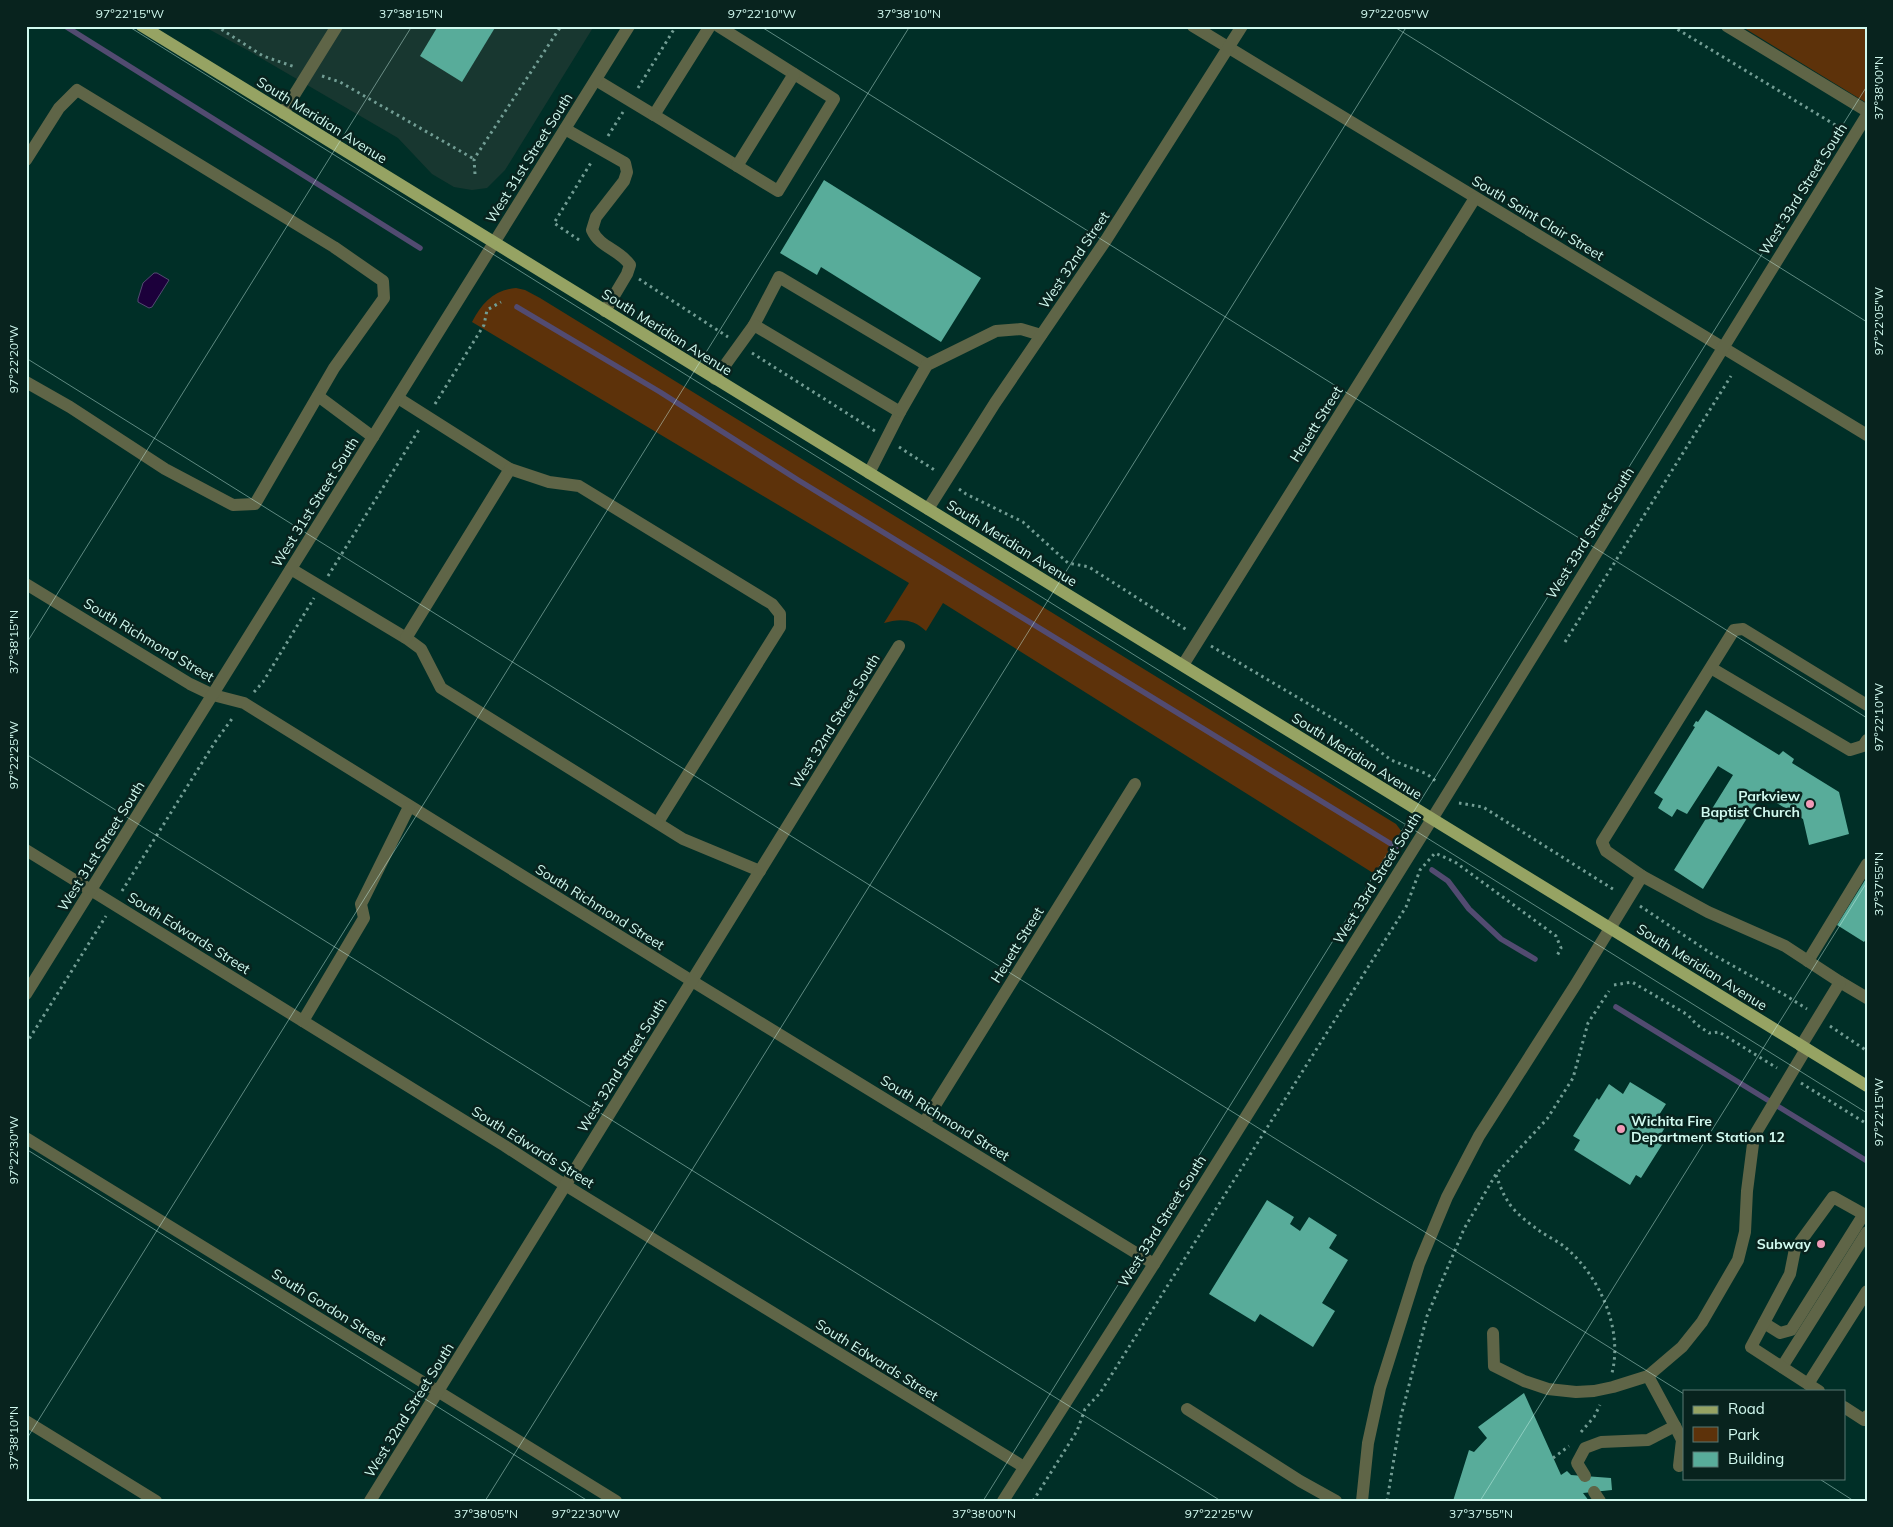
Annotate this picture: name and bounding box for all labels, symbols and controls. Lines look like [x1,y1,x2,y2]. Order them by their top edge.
text: 97°22'15"W [96,6,164,21]
text: 37°38'15"N [379,6,443,21]
text: 97°22'10"W [728,6,796,21]
text: 37°38'10"N [877,6,941,21]
text: 97°22'05"W [1361,6,1429,21]
text: 37°38'00"N [1871,56,1886,120]
street label: South Meridian Avenue [253,73,391,167]
street label: West 31st Street South [482,90,576,226]
street label: West 33rd Street South [1755,120,1851,258]
street label: South Saint Clair Street [1469,171,1607,265]
street label: West 32nd Street [1035,208,1113,312]
street label: South Meridian Avenue [598,285,736,379]
text: 97°22'05"W [1871,287,1886,355]
text: 97°22'20"W [6,325,21,393]
street label: Heuett Street [1286,383,1346,465]
street label: West 31st Street South [268,434,362,570]
street label: West 33rd Street South [1542,464,1638,602]
street label: South Meridian Avenue [943,496,1081,590]
street label: South Richmond Street [81,594,218,686]
text: 37°38'15"N [6,610,21,674]
street label: West 32nd Street South [786,650,884,792]
text: 97°22'10"W [1871,683,1886,751]
street label: South Meridian Avenue [1288,709,1426,803]
text: 97°22'25"W [6,721,21,789]
street label: West 31st Street South [54,778,148,914]
place label: Parkview Baptist Church [1701,787,1801,821]
marker: Parkview Baptist Church [1804,798,1816,810]
street label: West 33rd Street South [1329,809,1425,947]
text: 37°37'55"N [1871,852,1886,916]
street label: South Richmond Street [532,860,668,954]
street label: South Edwards Street [124,888,254,978]
street label: Heuett Street [987,904,1047,986]
street label: South Meridian Avenue [1633,920,1771,1014]
street label: West 32nd Street South [573,994,671,1136]
street label: South Richmond Street [877,1071,1013,1165]
text: 97°22'15"W [1871,1078,1886,1146]
street label: South Edwards Street [468,1102,598,1192]
place label: Wichita Fire Department Station 12 [1631,1112,1785,1146]
text: 97°22'30"W [6,1116,21,1184]
marker: Wichita Fire Department Station 12 [1615,1123,1627,1135]
street label: West 33rd Street South [1114,1152,1210,1290]
place label: Subway [1757,1235,1811,1253]
marker: Subway [1815,1238,1827,1250]
street label: South Gordon Street [268,1264,390,1350]
street label: South Edwards Street [812,1315,942,1405]
street label: West 32nd Street South [360,1339,458,1481]
legend [1683,1390,1846,1480]
text: Road [1728,1399,1765,1418]
text: 37°38'10"N [6,1406,21,1470]
text: Park [1728,1425,1760,1444]
text: Building [1728,1449,1784,1468]
text: 37°38'05"N [454,1506,518,1521]
text: 97°22'30"W [552,1506,620,1521]
text: 37°38'00"N [952,1506,1016,1521]
text: 97°22'25"W [1185,1506,1253,1521]
text: 37°37'55"N [1449,1506,1513,1521]

